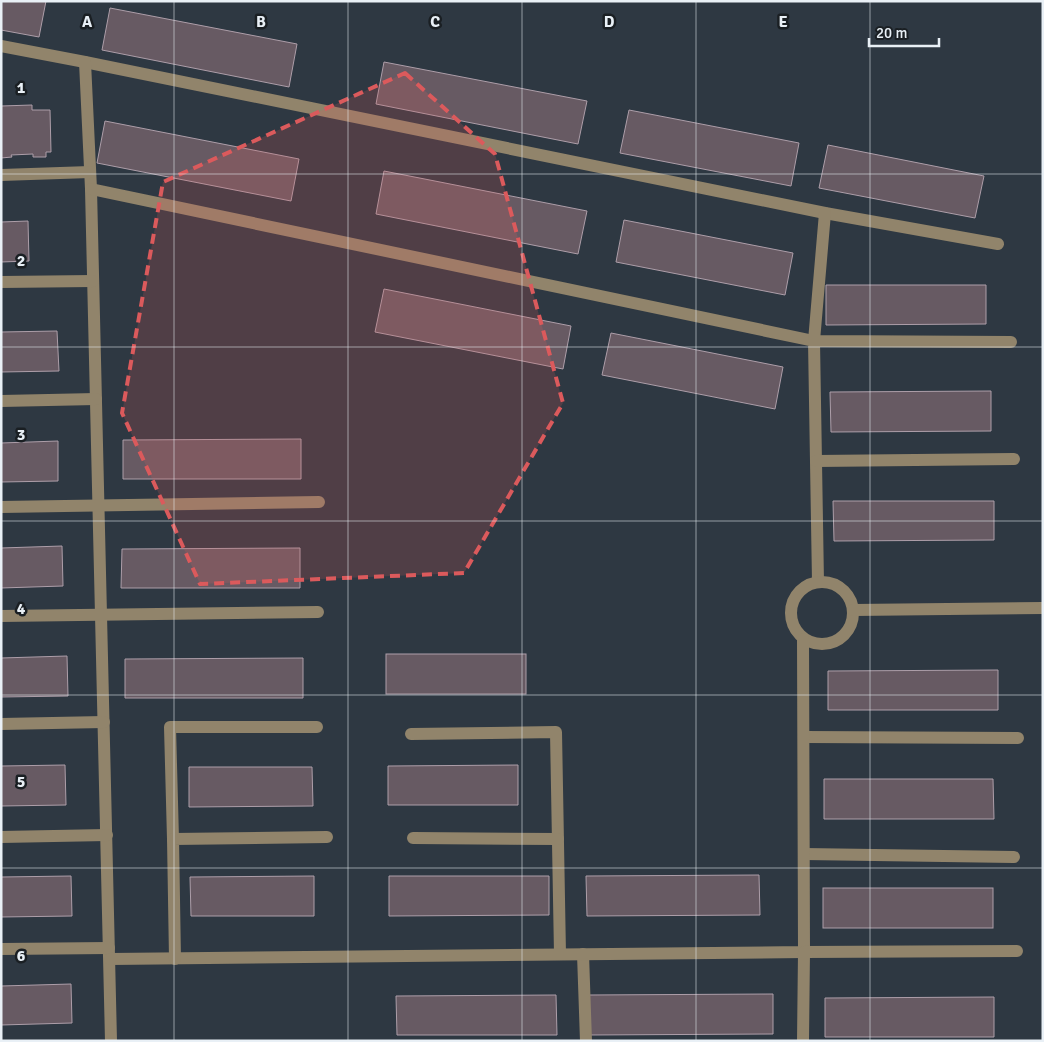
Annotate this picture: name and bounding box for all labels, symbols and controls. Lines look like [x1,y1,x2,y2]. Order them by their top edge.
text: A [82,12,93,32]
text: B [256,12,266,32]
text: C [430,12,440,32]
text: D [604,12,615,32]
text: E [778,12,788,32]
scale bar [869,15,939,47]
text: 20 m [876,24,907,42]
text: 1 [17,78,26,98]
text: 2 [17,251,25,271]
text: 3 [17,425,25,445]
text: 4 [17,599,26,619]
text: 5 [17,772,25,792]
text: 6 [17,946,26,966]

